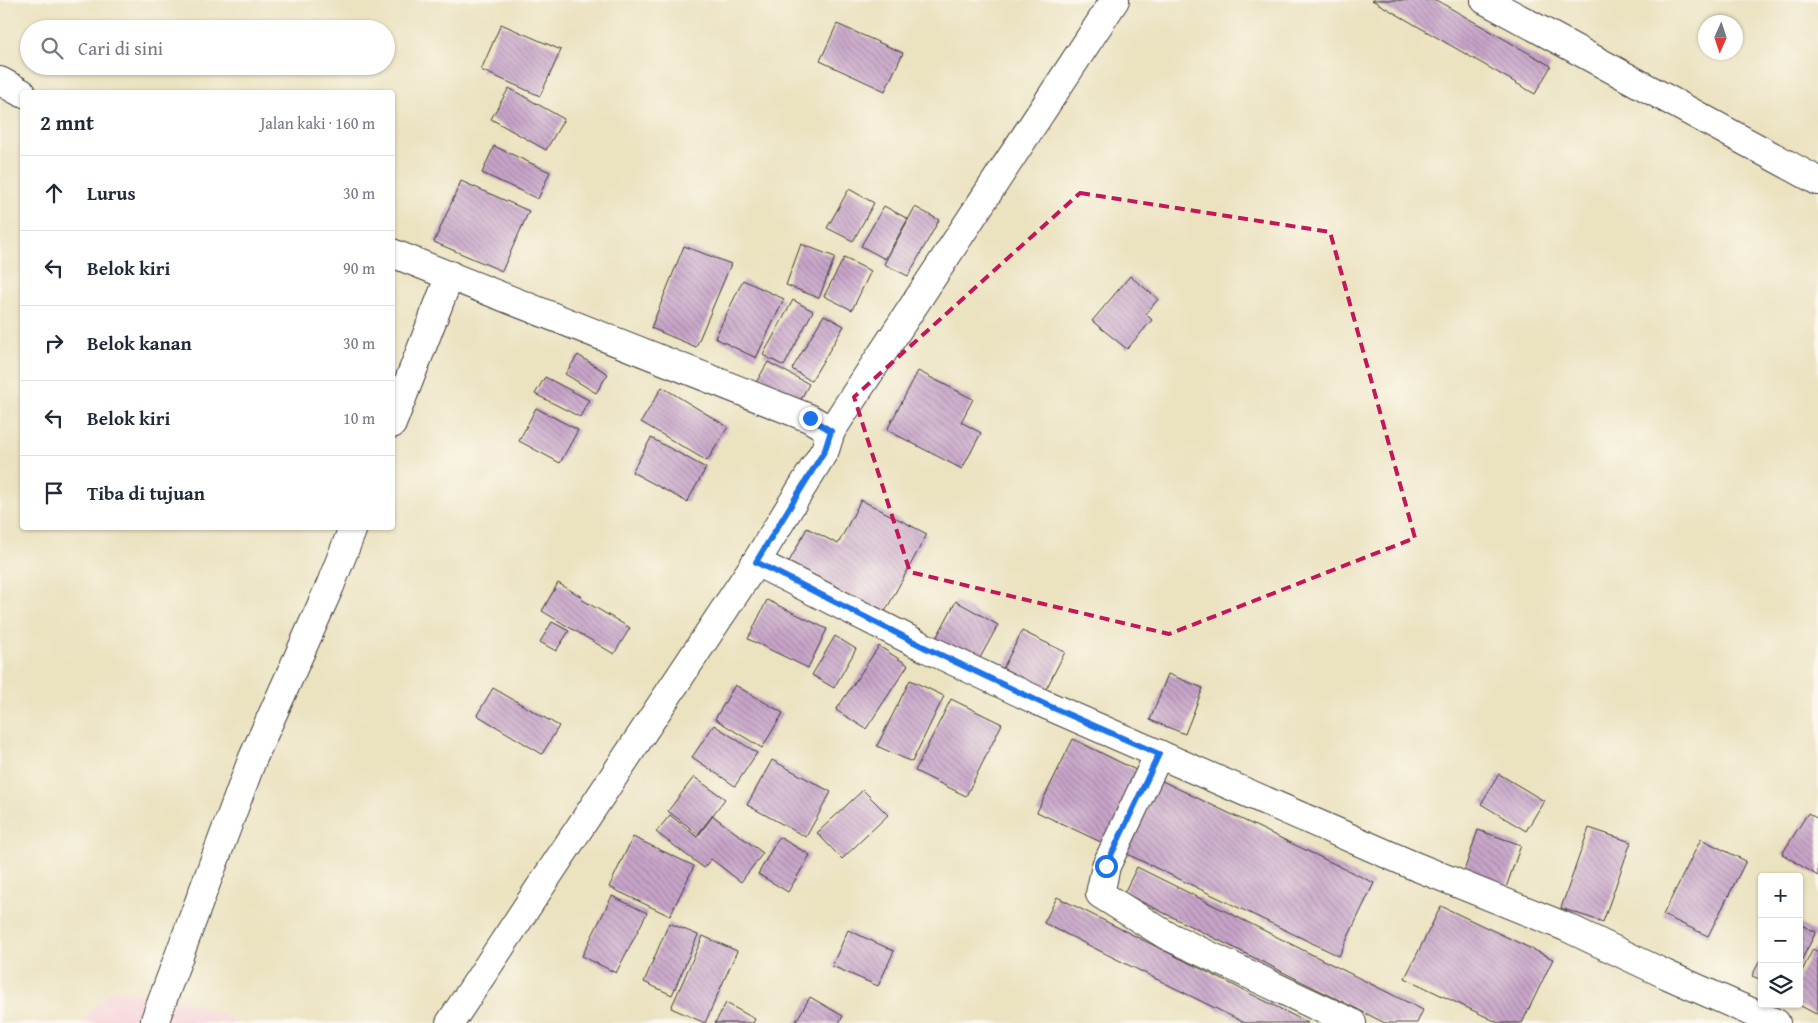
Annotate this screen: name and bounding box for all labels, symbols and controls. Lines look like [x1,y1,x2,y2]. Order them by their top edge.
north arrow [1698,15,1743,60]
search box [20,20,395,75]
icon: search [38,34,66,62]
text: Cari di sini [78,34,163,62]
text: 2 mnt [40,107,94,138]
text: Jalan kaki · 160 m [260,111,375,135]
icon: ahead [40,179,68,207]
text: Lurus [87,179,136,207]
text: 30 m [343,181,375,205]
icon: left [40,254,68,282]
text: Belok kiri [87,254,170,282]
text: 90 m [343,256,375,280]
icon: right [40,329,68,357]
text: Belok kanan [87,329,192,357]
text: 30 m [343,331,375,355]
icon: left [40,404,68,432]
text: Belok kiri [87,404,170,432]
text: 10 m [343,406,375,430]
route end [799,407,822,430]
icon: arrive [40,479,68,507]
text: Tiba di tujuan [87,479,205,507]
route start [1095,855,1118,878]
map controls [1758,873,1803,1008]
button: + [1758,873,1803,918]
button: − [1758,918,1803,963]
button: layers [1758,963,1803,1008]

